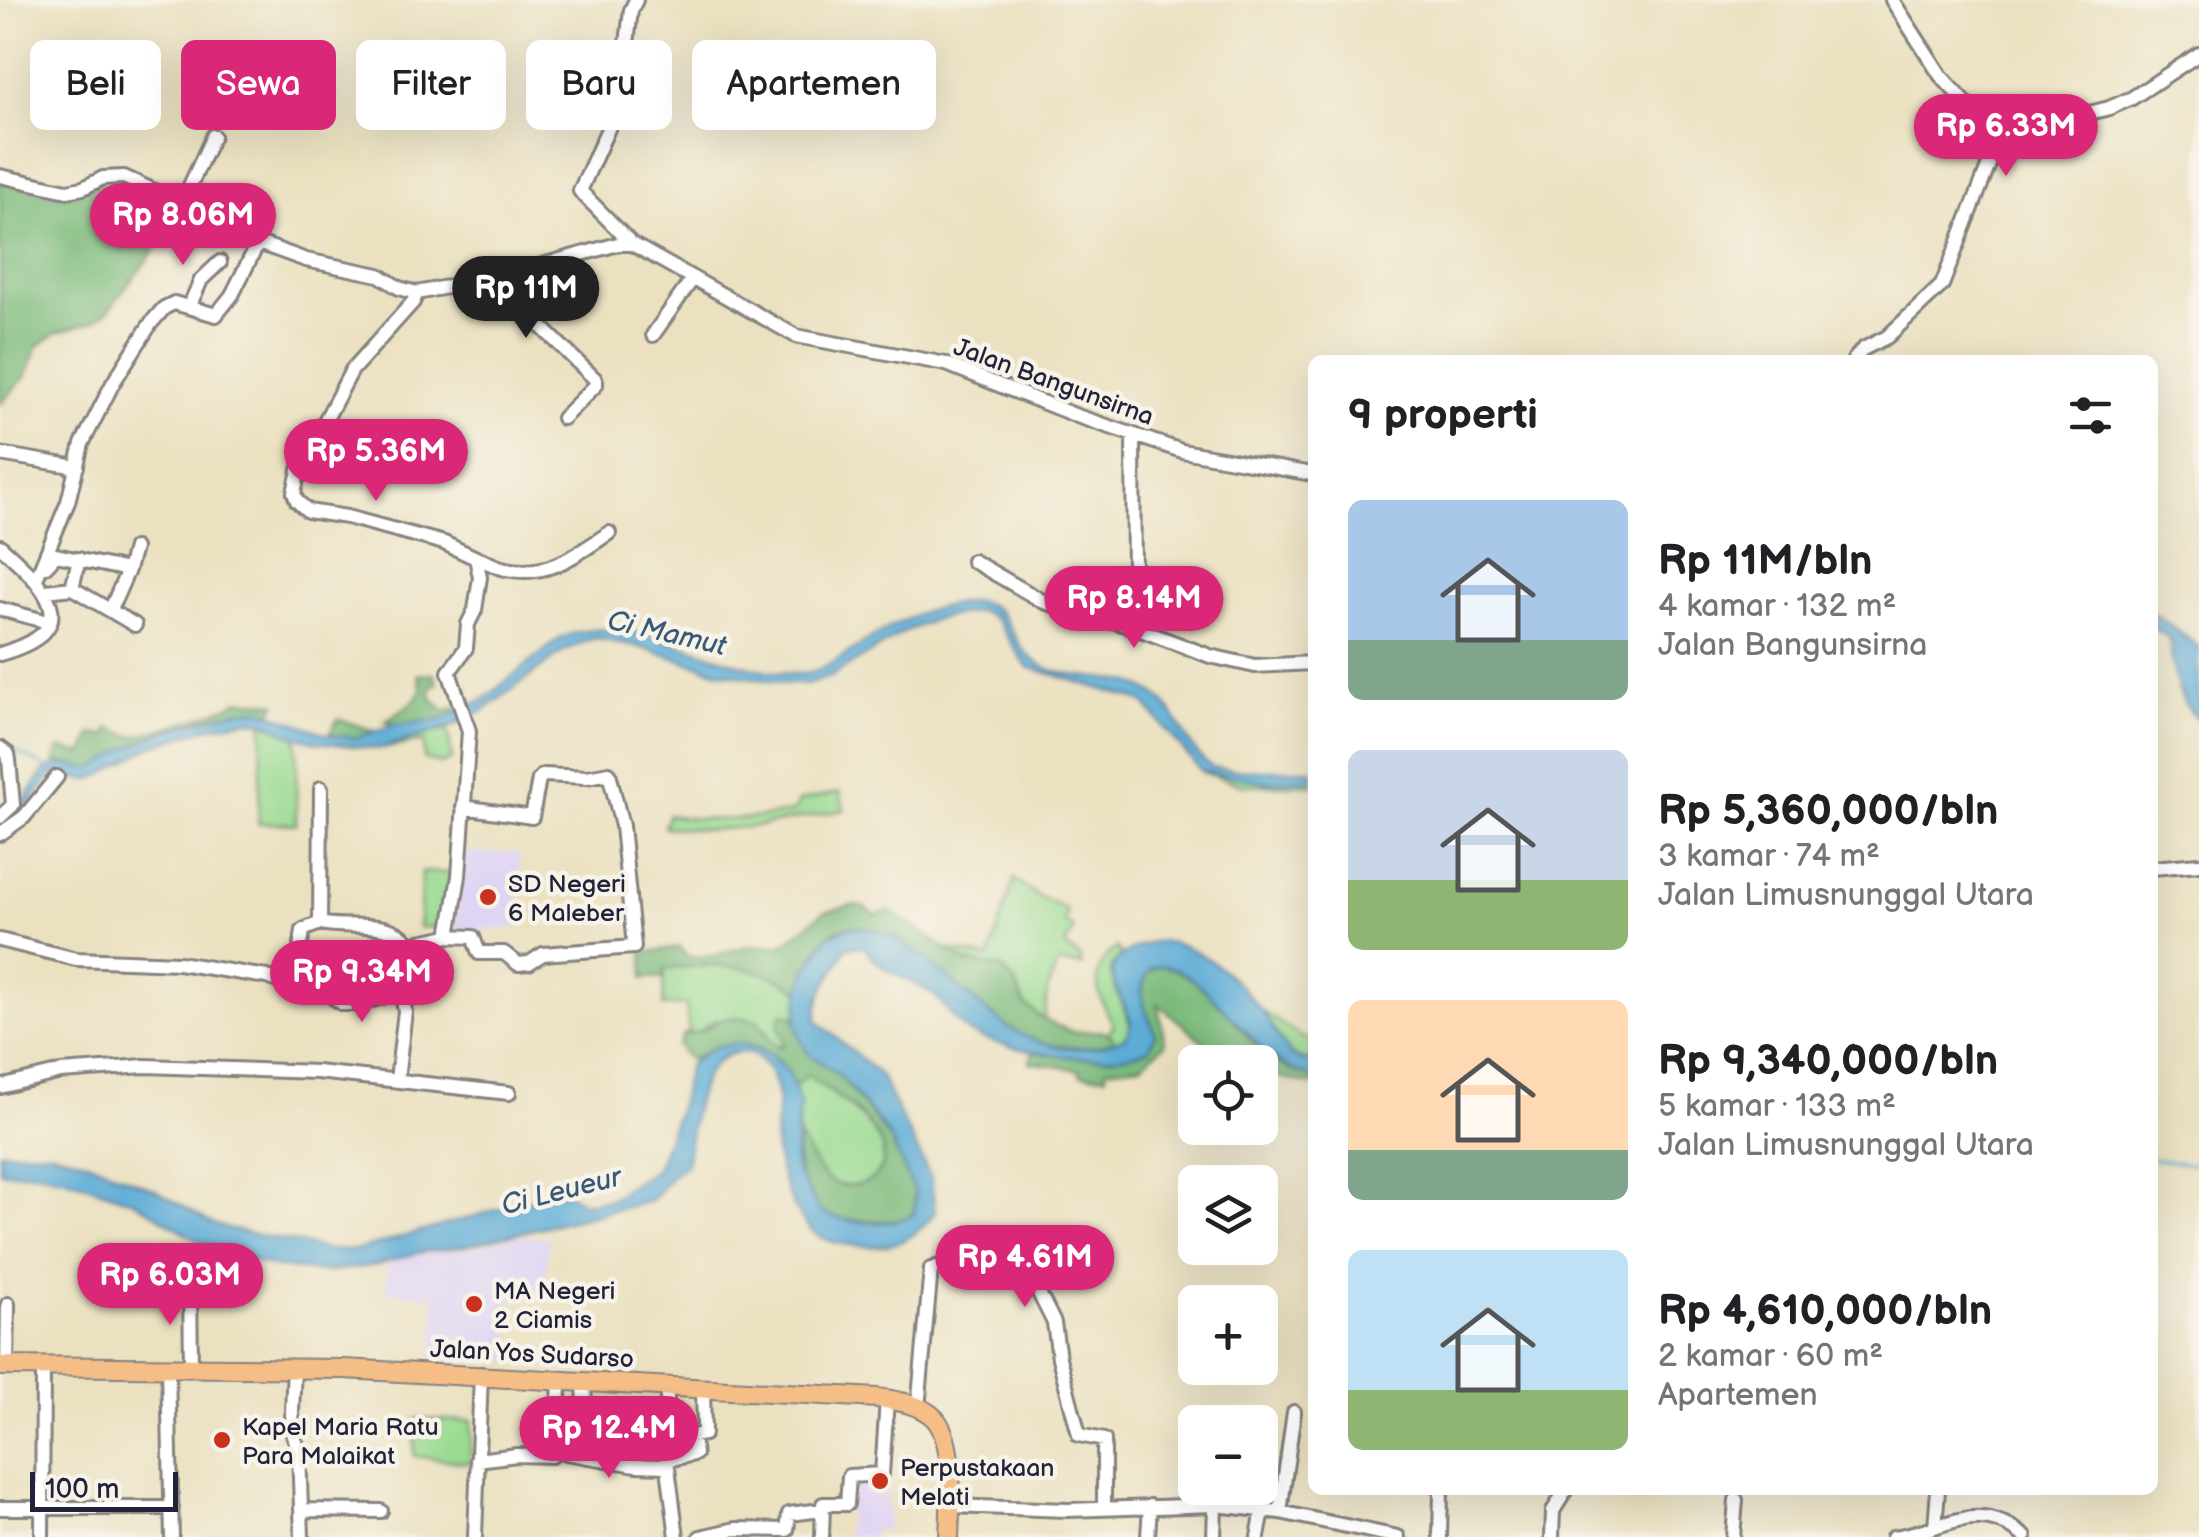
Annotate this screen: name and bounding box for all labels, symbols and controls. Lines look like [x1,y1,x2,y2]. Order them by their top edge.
chip: Beli [30,40,161,130]
chip: Sewa [181,40,336,130]
chip: Filter [356,40,506,130]
chip: Baru [526,40,672,130]
chip: Apartemen [692,40,936,130]
pin: Rp 6.33M [1903,94,2109,179]
text: Rp 6.33M [1936,107,2076,146]
pin: Rp 8.06M [80,183,286,268]
text: Rp 8.06M [112,196,254,235]
pin: Rp 11M [445,256,607,341]
text: Rp 11M [474,269,578,308]
street label: Jalan Bangunsirna [949,332,1158,433]
icon: filters [2063,388,2118,443]
text: 9 properti [1348,390,1538,441]
pin: Rp 5.36M [273,419,479,504]
text: Rp 5.36M [306,432,446,471]
text: Rp 11M/bln [1658,536,1873,587]
icon: home [1428,540,1548,660]
pin: Rp 8.14M [1031,566,1237,651]
text: Rp 8.14M [1066,579,1202,618]
text: 4 kamar · 132 m² [1658,587,1896,626]
water label: Ci Mamut [604,604,731,663]
text: Jalan Bangunsirna [1658,626,1927,665]
text: Rp 5,360,000/bln [1658,786,1999,837]
icon: home [1428,790,1548,910]
text: 3 kamar · 74 m² [1658,837,1880,876]
place label: SD Negeri 6 Maleber [508,869,626,929]
text: Jalan Limusnunggal Utara [1658,876,2034,915]
marker: SD Negeri 6 Maleber [477,886,499,908]
pin: Rp 9.34M [259,940,465,1025]
text: Rp 9.34M [292,953,432,992]
text: Rp 9,340,000/bln [1658,1036,1998,1087]
icon: home [1428,1040,1548,1160]
map controls [1178,1045,1278,1505]
button: locate [1178,1045,1278,1145]
text: 5 kamar · 133 m² [1658,1087,1896,1126]
text: Jalan Limusnunggal Utara [1658,1126,2034,1165]
water label: Ci Leueur [498,1160,626,1222]
button: layers [1178,1165,1278,1265]
pin: Rp 4.61M [922,1225,1128,1310]
text: Rp 4.61M [957,1238,1093,1277]
pin: Rp 6.03M [67,1243,273,1328]
text: Rp 6.03M [99,1256,241,1295]
place label: MA Negeri 2 Ciamis [494,1276,615,1336]
button: + [1178,1285,1278,1385]
text: Rp 4,610,000/bln [1658,1286,1992,1337]
icon: home [1428,1290,1548,1410]
marker: MA Negeri 2 Ciamis [463,1293,485,1315]
street label: Jalan Yos Sudarso [429,1334,635,1375]
text: 2 kamar · 60 m² [1658,1337,1883,1376]
text: Apartemen [1658,1376,1817,1415]
pin: Rp 12.4M [506,1396,712,1481]
button: − [1178,1405,1278,1505]
text: Rp 12.4M [541,1409,677,1448]
place label: Kapel Maria Ratu Para Malaikat [242,1412,439,1472]
marker: Kapel Maria Ratu Para Malaikat [211,1429,233,1451]
place label: Perpustakaan Melati [900,1453,1054,1513]
scale bar [30,1467,178,1512]
marker: Perpustakaan Melati [869,1470,891,1492]
text: 100 m [45,1473,119,1506]

